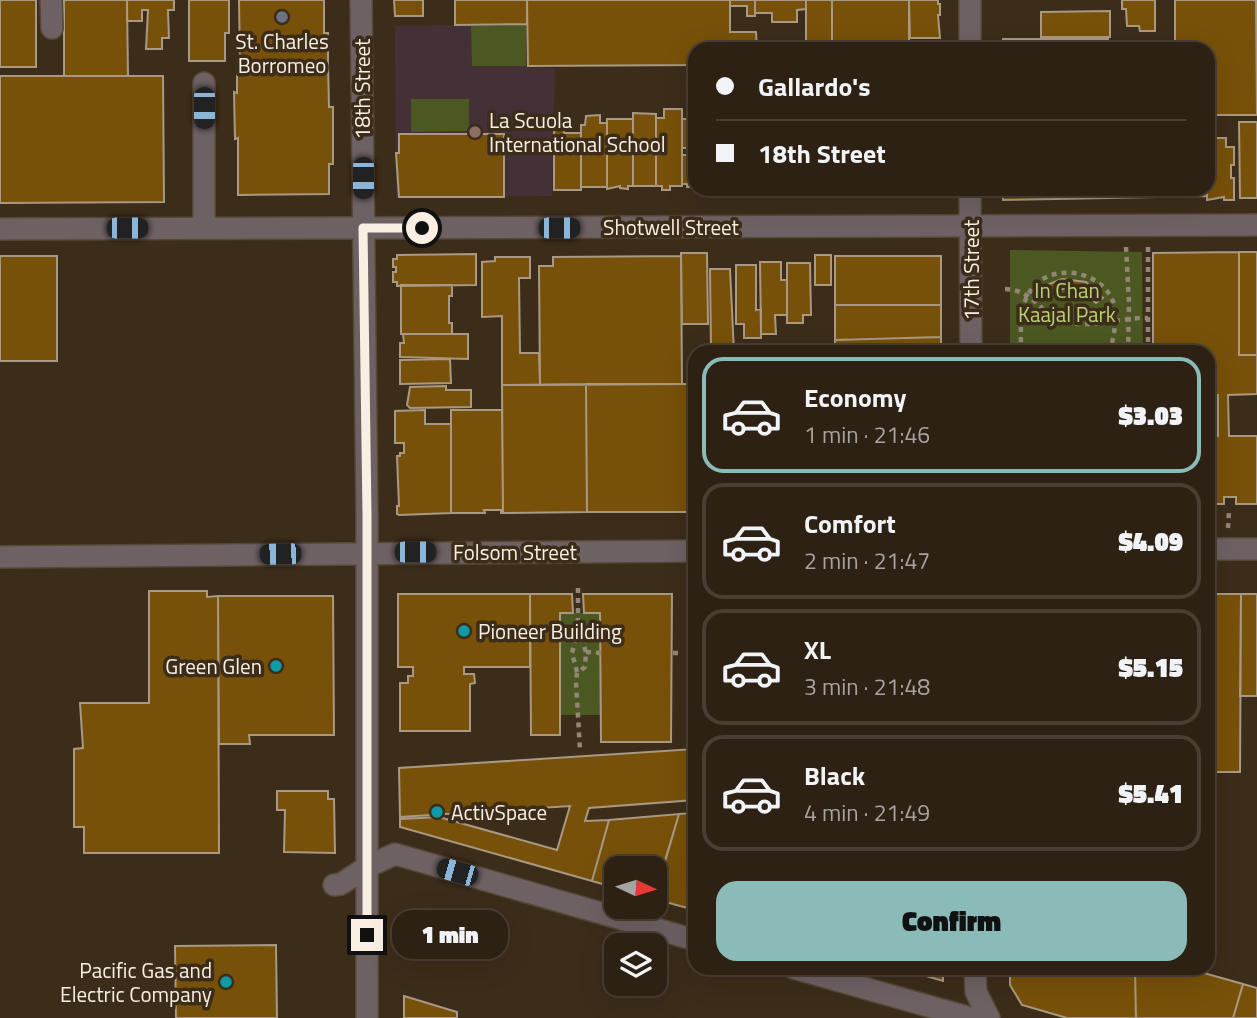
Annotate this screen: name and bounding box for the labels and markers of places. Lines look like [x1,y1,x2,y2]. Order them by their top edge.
marker: St. Charles Borromeo [274,9,290,25]
place label: St. Charles Borromeo [235,25,329,81]
place label: La Scuola International School [489,104,666,160]
marker: La Scuola International School [467,124,483,140]
place label: Pioneer Building [478,615,622,647]
marker: Pioneer Building [456,623,472,639]
place label: Green Glen [165,650,262,682]
marker: Green Glen [268,658,284,674]
place label: ActivSpace [451,796,547,828]
marker: ActivSpace [429,804,445,820]
place label: Pacific Gas and Electric Company [60,954,212,1010]
marker: Pacific Gas and Electric Company [218,974,234,990]

